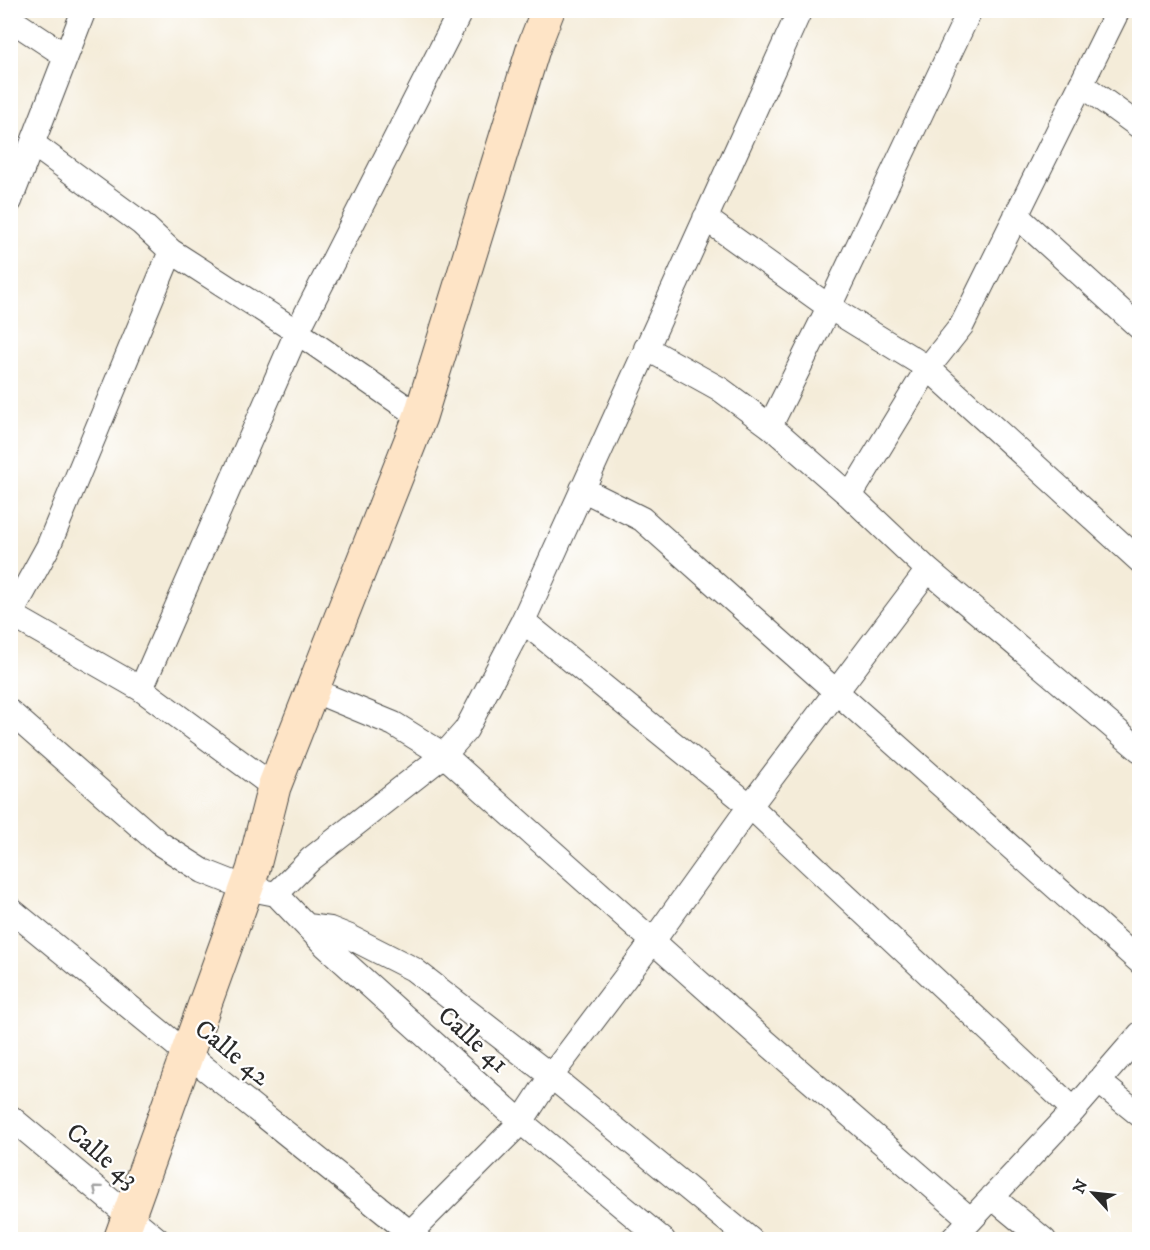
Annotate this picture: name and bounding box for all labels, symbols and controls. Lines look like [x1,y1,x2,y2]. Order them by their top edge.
street label: Calle 41 [430,999,516,1081]
street label: Calle 42 [187,1013,277,1094]
street label: Calle 43 [59,1116,145,1196]
north arrow [1063,1163,1123,1223]
text: N [1069,1176,1092,1197]
one-way arrow [93,1185,104,1196]

